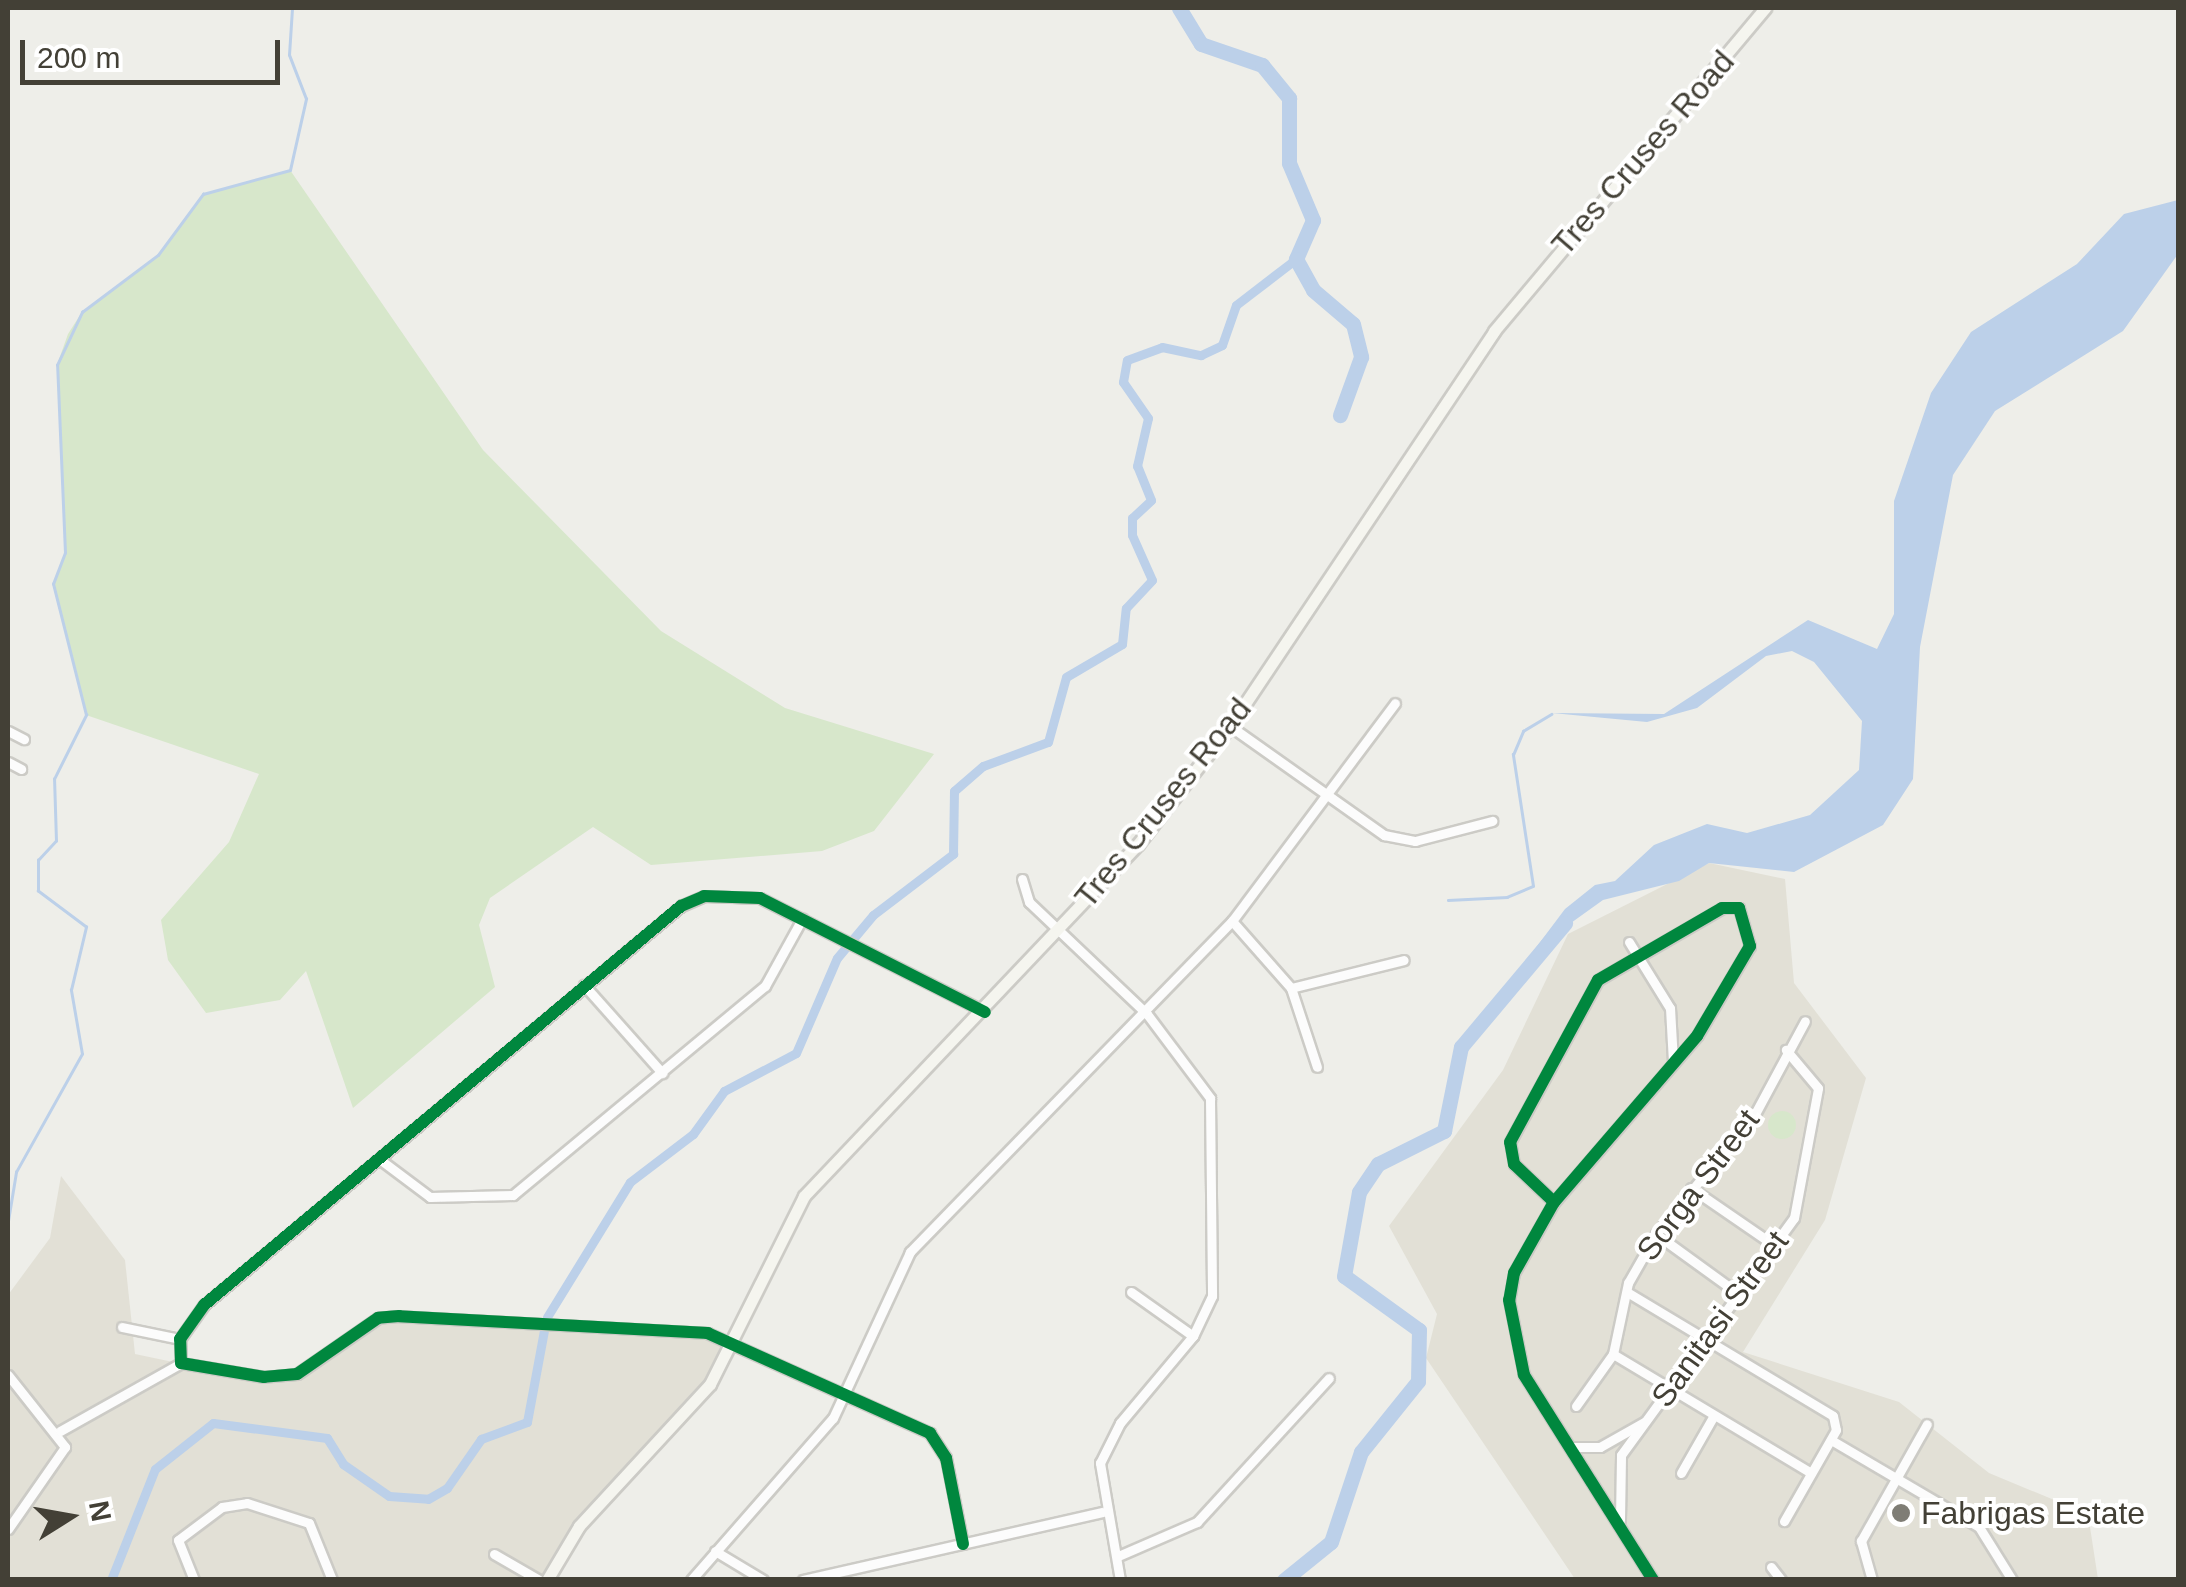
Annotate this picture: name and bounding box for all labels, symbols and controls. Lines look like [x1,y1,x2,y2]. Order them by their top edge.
scale bar [25,20,285,82]
text: 200 m [37,41,120,74]
street label: Tres Cruses Road [1544,43,1742,263]
street label: Tres Cruses Road [1067,690,1259,916]
street label: Sorga Street [1629,1102,1767,1268]
street label: Sanitasi Street [1643,1224,1797,1414]
north arrow [20,1467,120,1567]
place label: Fabrigas Estate [1921,1494,2145,1532]
text: N [83,1498,117,1524]
marker: Fabrigas Estate [1890,1502,1912,1524]

